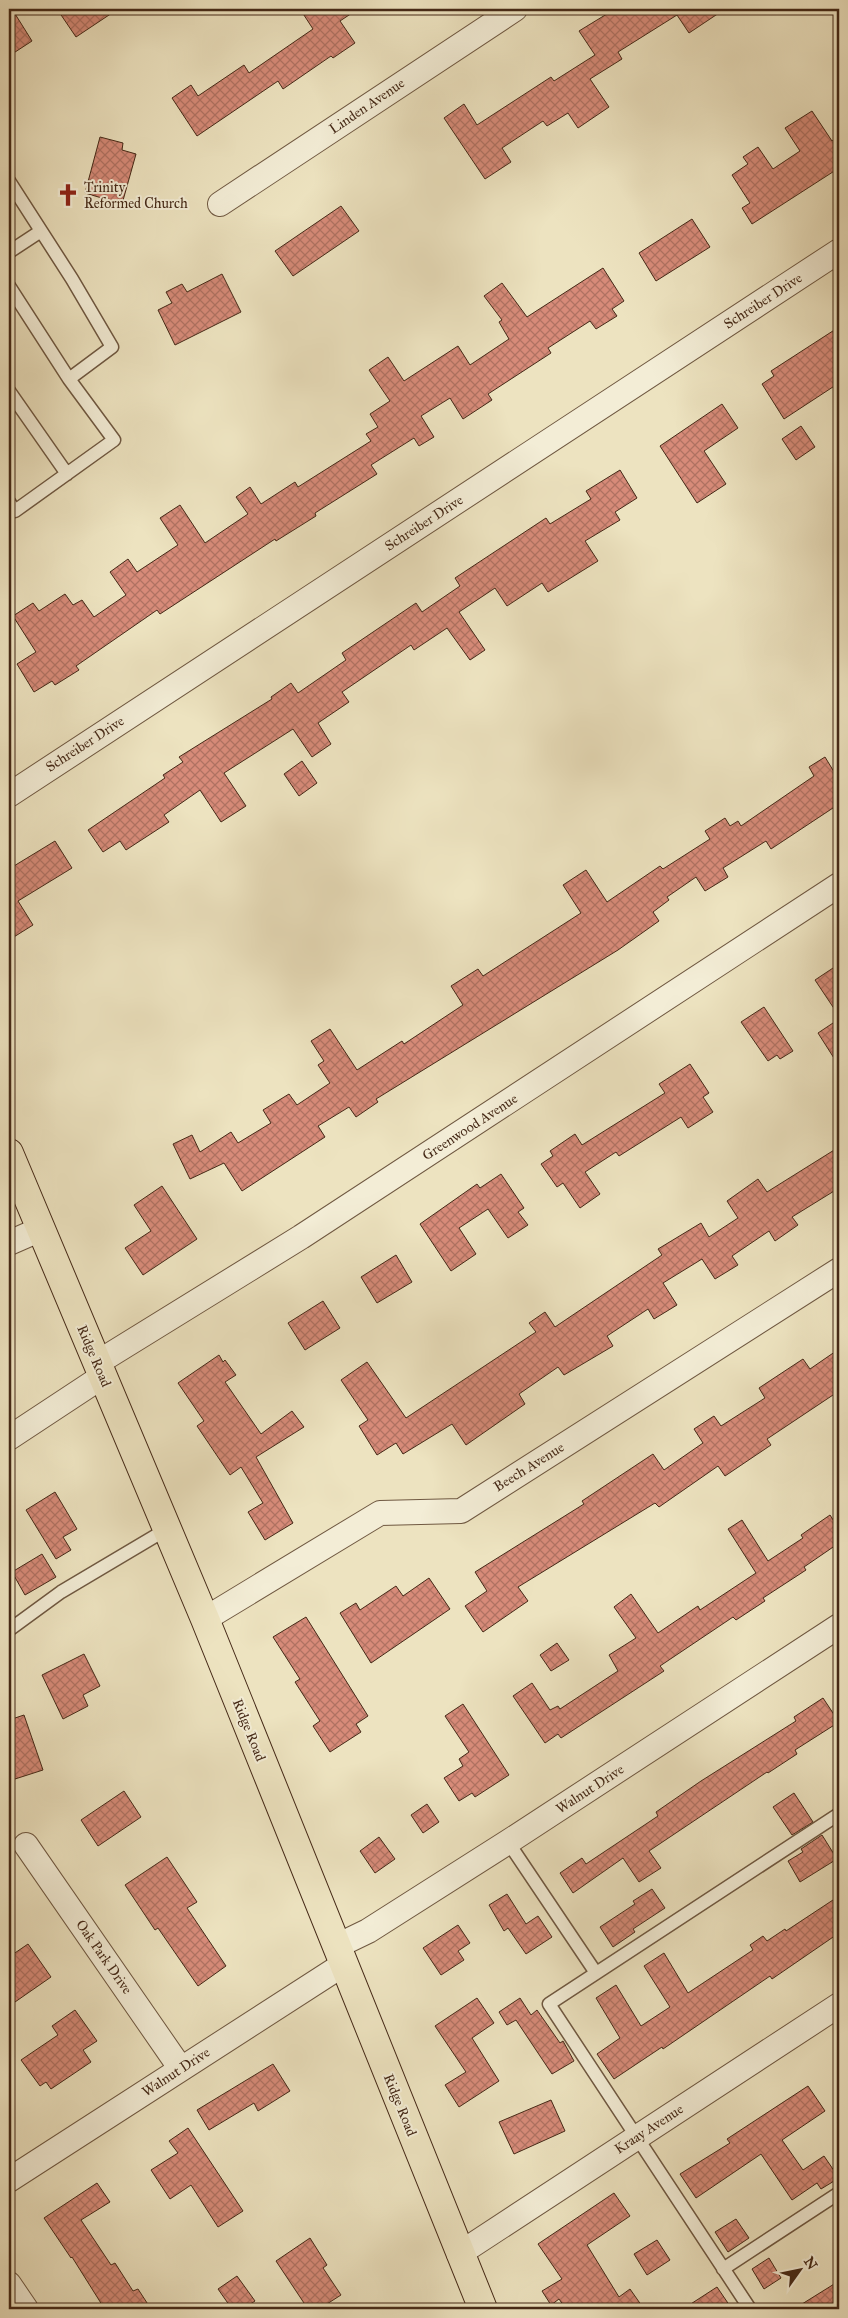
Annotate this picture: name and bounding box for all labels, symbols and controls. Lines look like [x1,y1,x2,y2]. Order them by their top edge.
street label: Linden Avenue [326,74,408,137]
place label: Trinity Reformed Church [84,179,188,212]
church icon: Trinity Reformed Church [55,182,81,208]
street label: Schreiber Drive [721,269,805,333]
street label: Schreiber Drive [382,491,466,555]
street label: Schreiber Drive [43,712,127,776]
street label: Greenwood Avenue [419,1090,521,1164]
street label: Ridge Road [73,1322,115,1390]
street label: Beech Avenue [491,1439,567,1495]
street label: Ridge Road [229,1696,269,1764]
street label: Walnut Drive [553,1761,627,1817]
street label: Oak Park Drive [72,1917,136,1998]
street label: Walnut Drive [139,2044,213,2100]
street label: Ridge Road [380,2071,420,2139]
street label: Kraay Avenue [611,2100,687,2157]
north arrow [776,2246,826,2296]
text: N [800,2254,821,2273]

